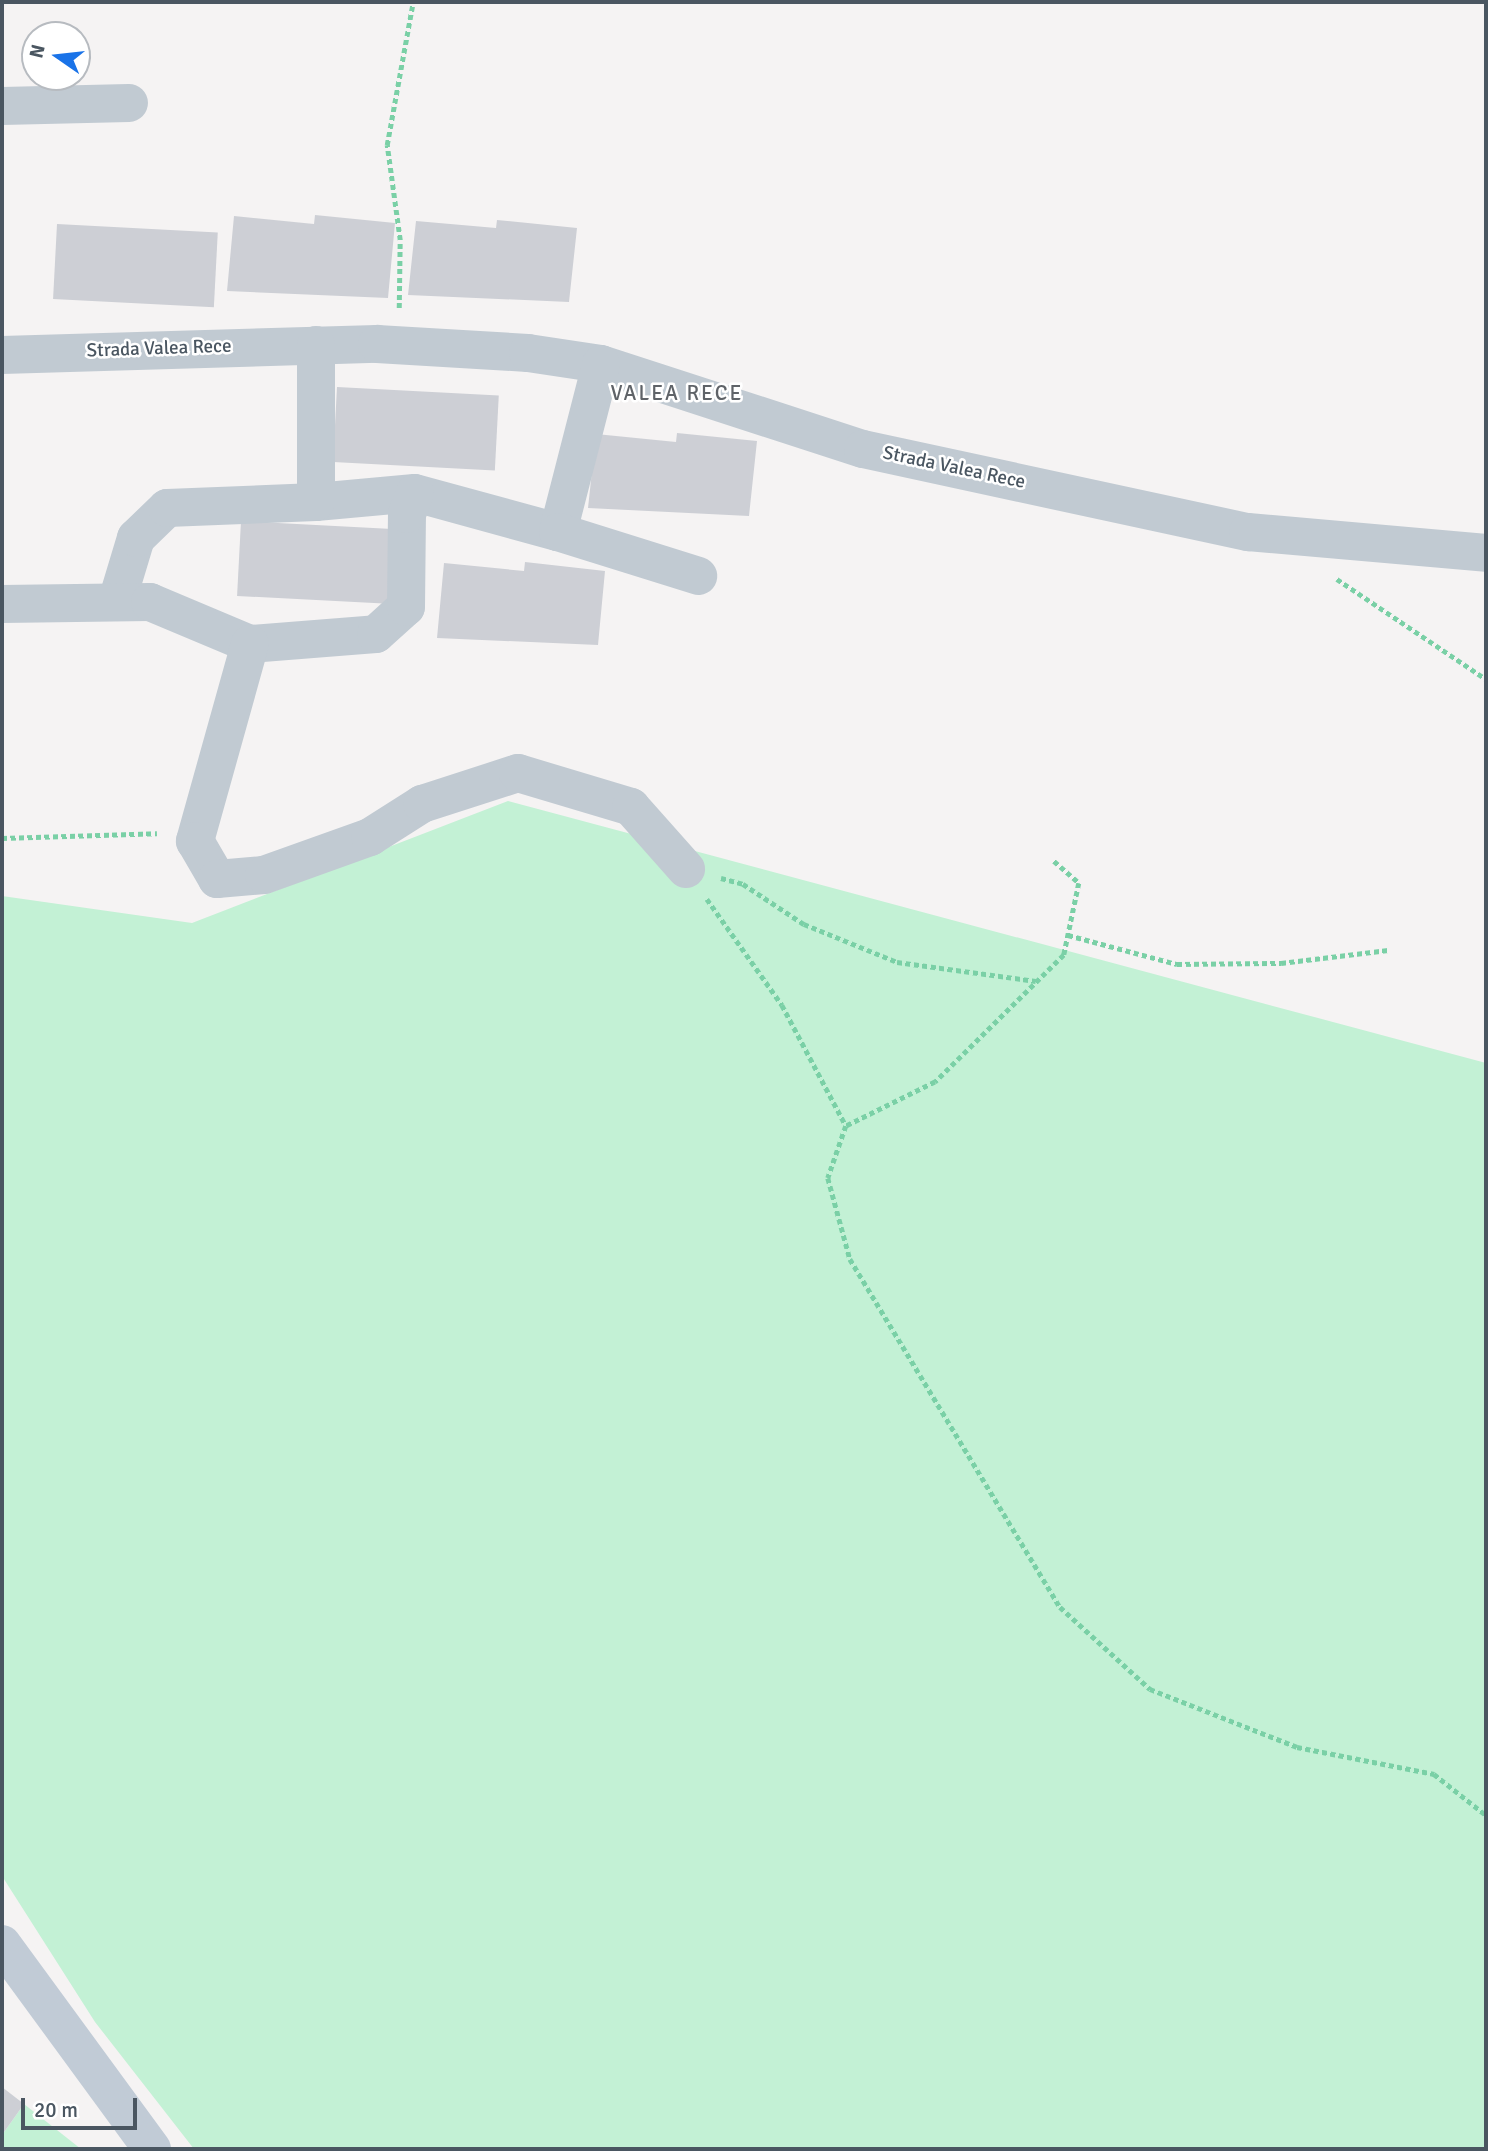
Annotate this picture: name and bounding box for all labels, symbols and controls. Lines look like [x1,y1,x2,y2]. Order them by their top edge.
north arrow [21,21,91,91]
text: N [24,42,51,61]
street label: Strada Valea Rece [86,335,232,363]
district label: VALEA RECE [612,380,742,406]
street label: Strada Valea Rece [881,442,1027,494]
scale bar [24,2084,140,2128]
text: 20 m [34,2097,78,2123]

